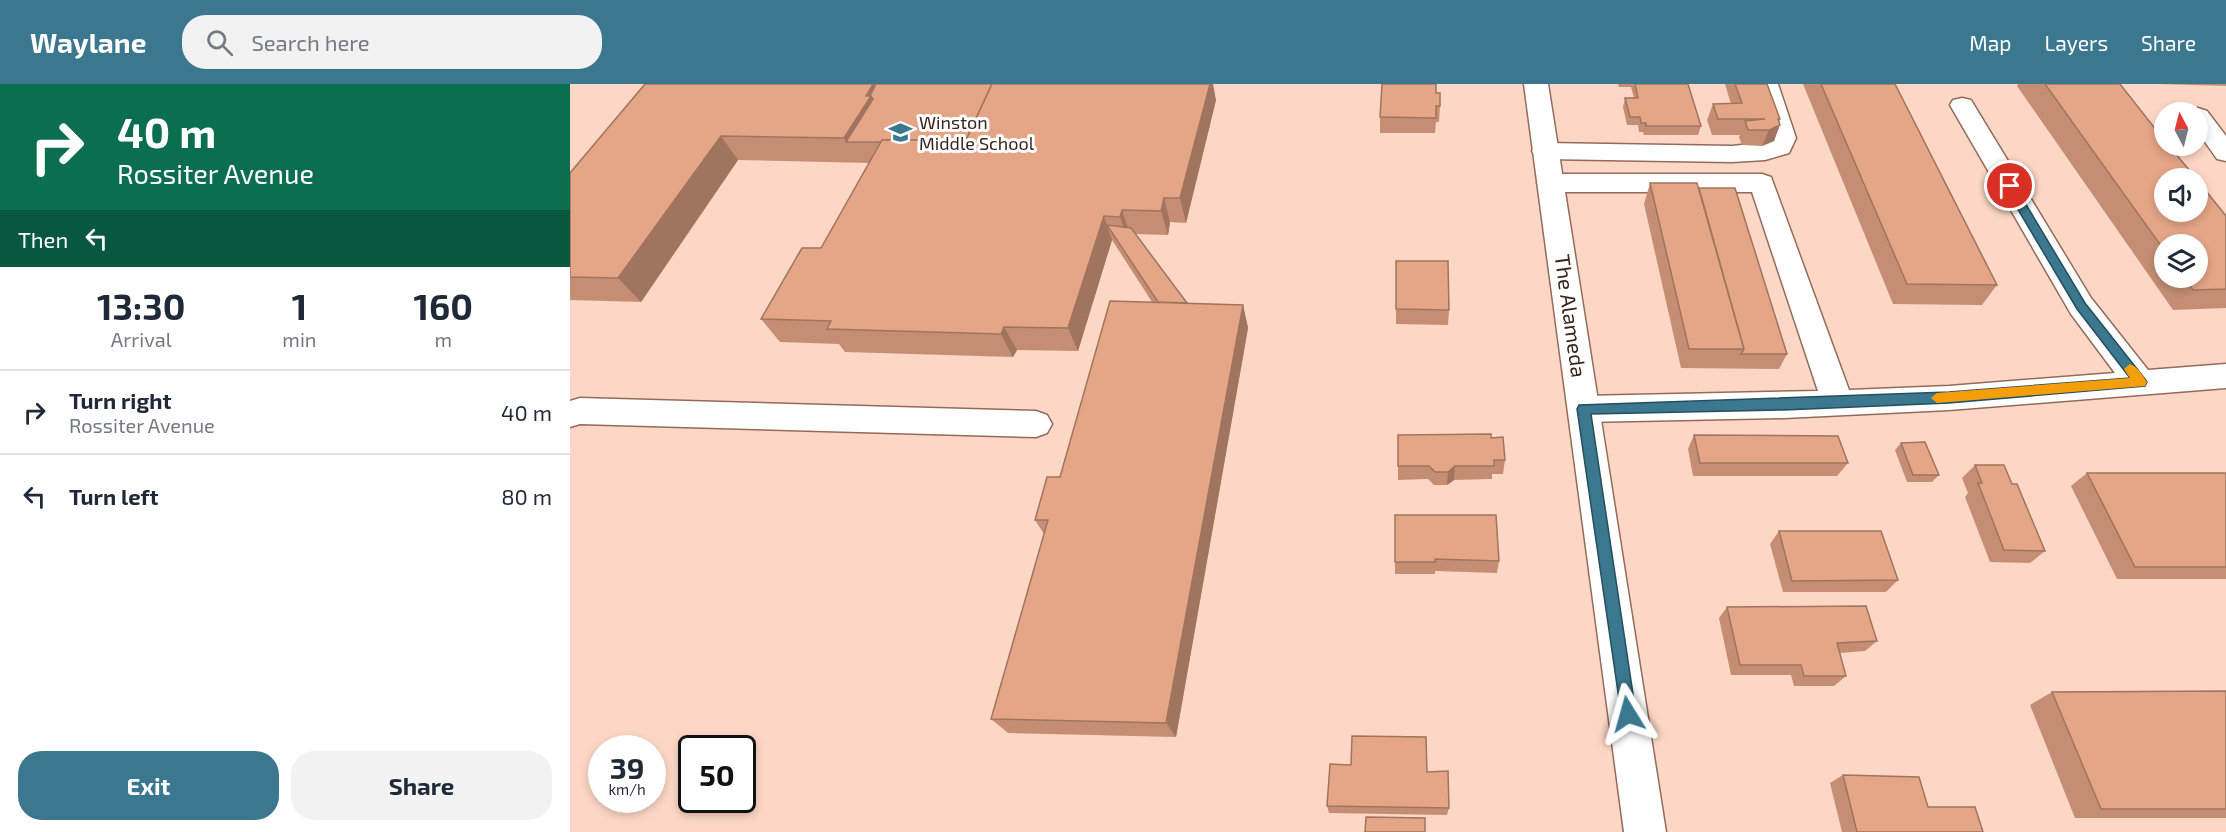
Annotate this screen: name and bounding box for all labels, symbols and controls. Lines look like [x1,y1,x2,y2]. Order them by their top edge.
search box [182,15,602,69]
text: Waylane [30,25,146,59]
icon: search [203,26,236,59]
text: Search here [251,29,370,55]
text: Map [1969,30,2011,55]
text: Layers [2044,30,2108,55]
text: Share [2141,30,2196,55]
north arrow [2154,102,2208,156]
map controls [2154,102,2208,288]
text: 40 m [117,106,216,156]
icon: right [18,108,96,186]
place label: Winston Middle School [919,111,1035,154]
school or university icon: Winston Middle School [888,120,914,146]
text: Rossiter Avenue [117,157,314,189]
pin [1984,160,2035,211]
button: sound [2154,168,2208,222]
icon: arrive [1993,169,2026,202]
icon: left [80,222,113,255]
text: Then [18,226,68,252]
button: layers [2154,234,2208,288]
street label: The Alameda [1550,253,1592,379]
text: 13:30 [97,284,185,327]
text: 1 [292,284,307,327]
text: 160 [413,284,473,327]
text: Arrival [111,327,172,351]
text: min [282,327,316,351]
text: m [434,327,452,351]
text: Turn right [69,387,171,413]
icon: right [18,396,51,429]
text: 40 m [501,399,552,425]
text: Rossiter Avenue [69,413,215,437]
icon: left [18,480,51,513]
text: Turn left [69,483,158,509]
text: 80 m [501,483,552,509]
position arrow [1596,682,1660,746]
speed limit sign: 50 [678,735,756,813]
text: 39 [610,749,644,785]
button: Exit [18,751,279,820]
button: Share [291,751,552,820]
text: km/h [608,780,646,798]

